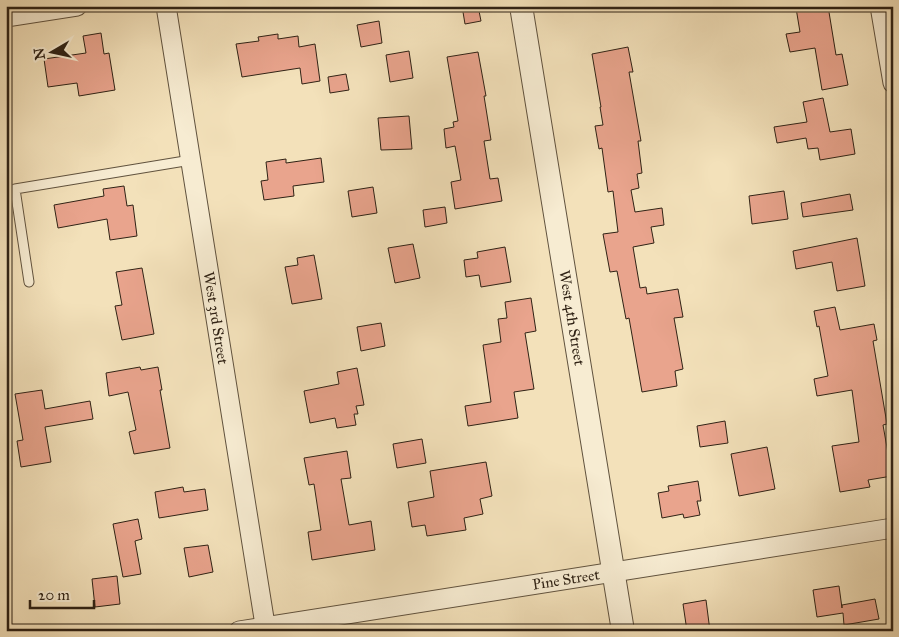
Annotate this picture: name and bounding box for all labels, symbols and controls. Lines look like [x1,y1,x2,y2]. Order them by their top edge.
north arrow [28,28,78,78]
text: N [30,47,49,61]
street label: West 4th Street [555,269,589,368]
street label: West 3rd Street [200,270,232,366]
street label: Pine Street [531,565,601,594]
scale bar [30,577,94,609]
text: 20 m [38,586,70,604]

